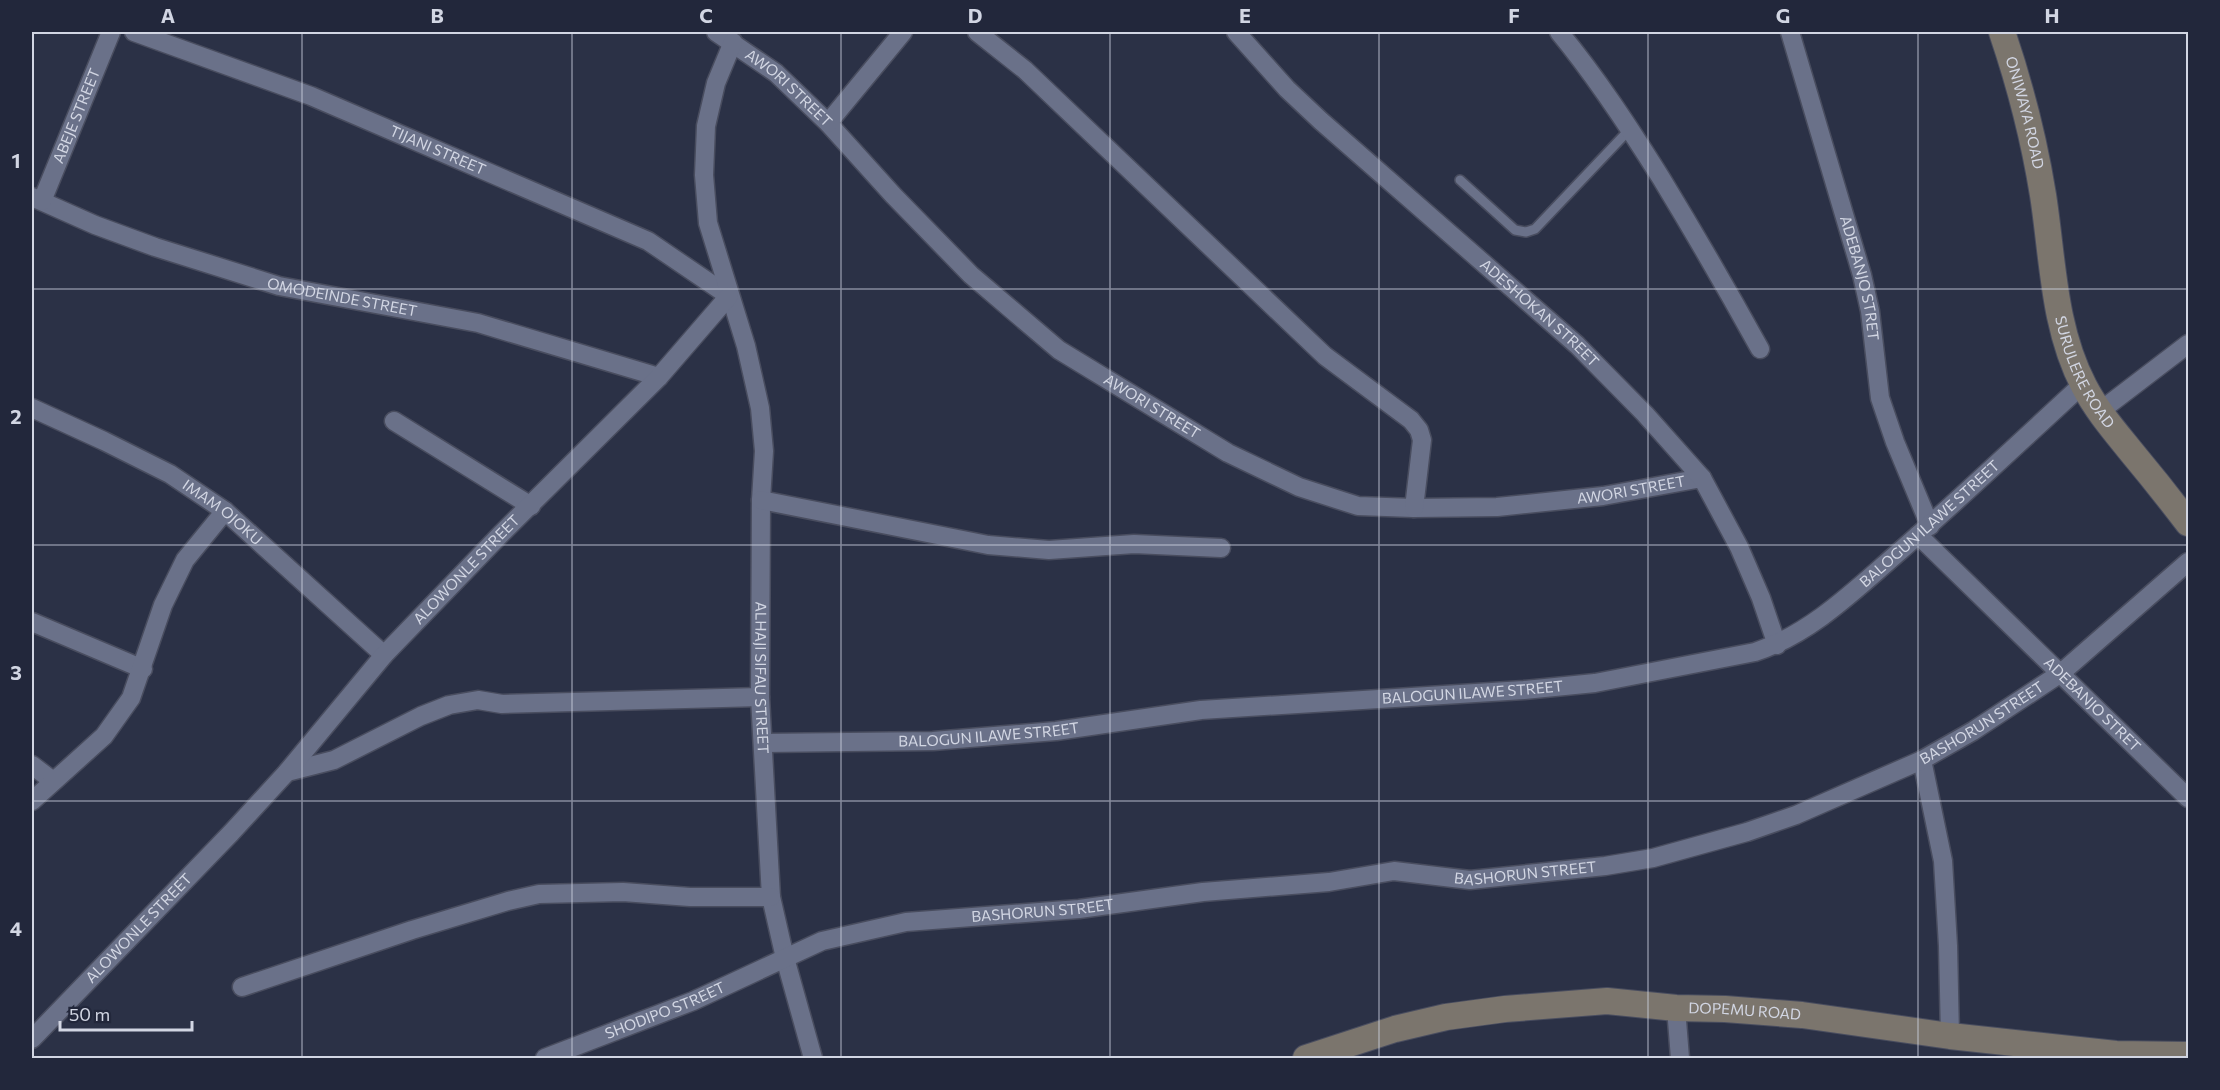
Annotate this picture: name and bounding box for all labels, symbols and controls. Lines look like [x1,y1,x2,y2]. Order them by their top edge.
text: A [161,3,175,27]
text: B [430,3,444,27]
text: C [699,3,713,27]
text: D [968,3,982,27]
text: E [1239,3,1251,27]
text: F [1508,3,1520,27]
text: G [1776,3,1790,27]
text: H [2045,3,2060,27]
street label: AWORI STREET [742,45,837,130]
street label: ONIWAYA ROAD [2002,54,2048,171]
street label: ABEJE STREET [48,65,103,166]
street label: TIJANI STREET [387,121,489,178]
text: 1 [11,148,21,172]
street label: ADEBANJO STRET [1837,213,1883,342]
street label: ADESHOKAN STREET [1477,255,1603,370]
street label: OMODEINDE STREET [265,273,419,320]
street label: SURULERE ROAD [2052,314,2119,431]
street label: AWORI STREET [1101,370,1204,442]
text: 2 [10,404,22,428]
street label: BALOGUN ILAWE STREET [1855,456,2003,590]
street label: AWORI STREET [1576,471,1687,507]
street label: IMAM OJOKU [180,475,266,548]
street label: ALOWONLE STREET [409,510,523,627]
street label: ALHAJI SIFAU STREET [752,601,773,755]
street label: ADEBANJO STRET [2041,653,2145,755]
text: 3 [10,660,22,684]
street label: BALOGUN ILAWE STREET [1381,676,1564,707]
street label: BASHORUN STREET [1916,677,2047,768]
street label: BALOGUN ILAWE STREET [898,718,1081,749]
street label: BASHORUN STREET [1453,857,1598,888]
street label: ALOWONLE STREET [81,869,195,986]
street label: BASHORUN STREET [971,894,1115,925]
text: 4 [10,916,22,940]
street label: SHODIPO STREET [602,977,728,1042]
scale bar [60,994,192,1032]
street label: DOPEMU ROAD [1688,998,1802,1023]
text: 50 m [69,1003,110,1025]

